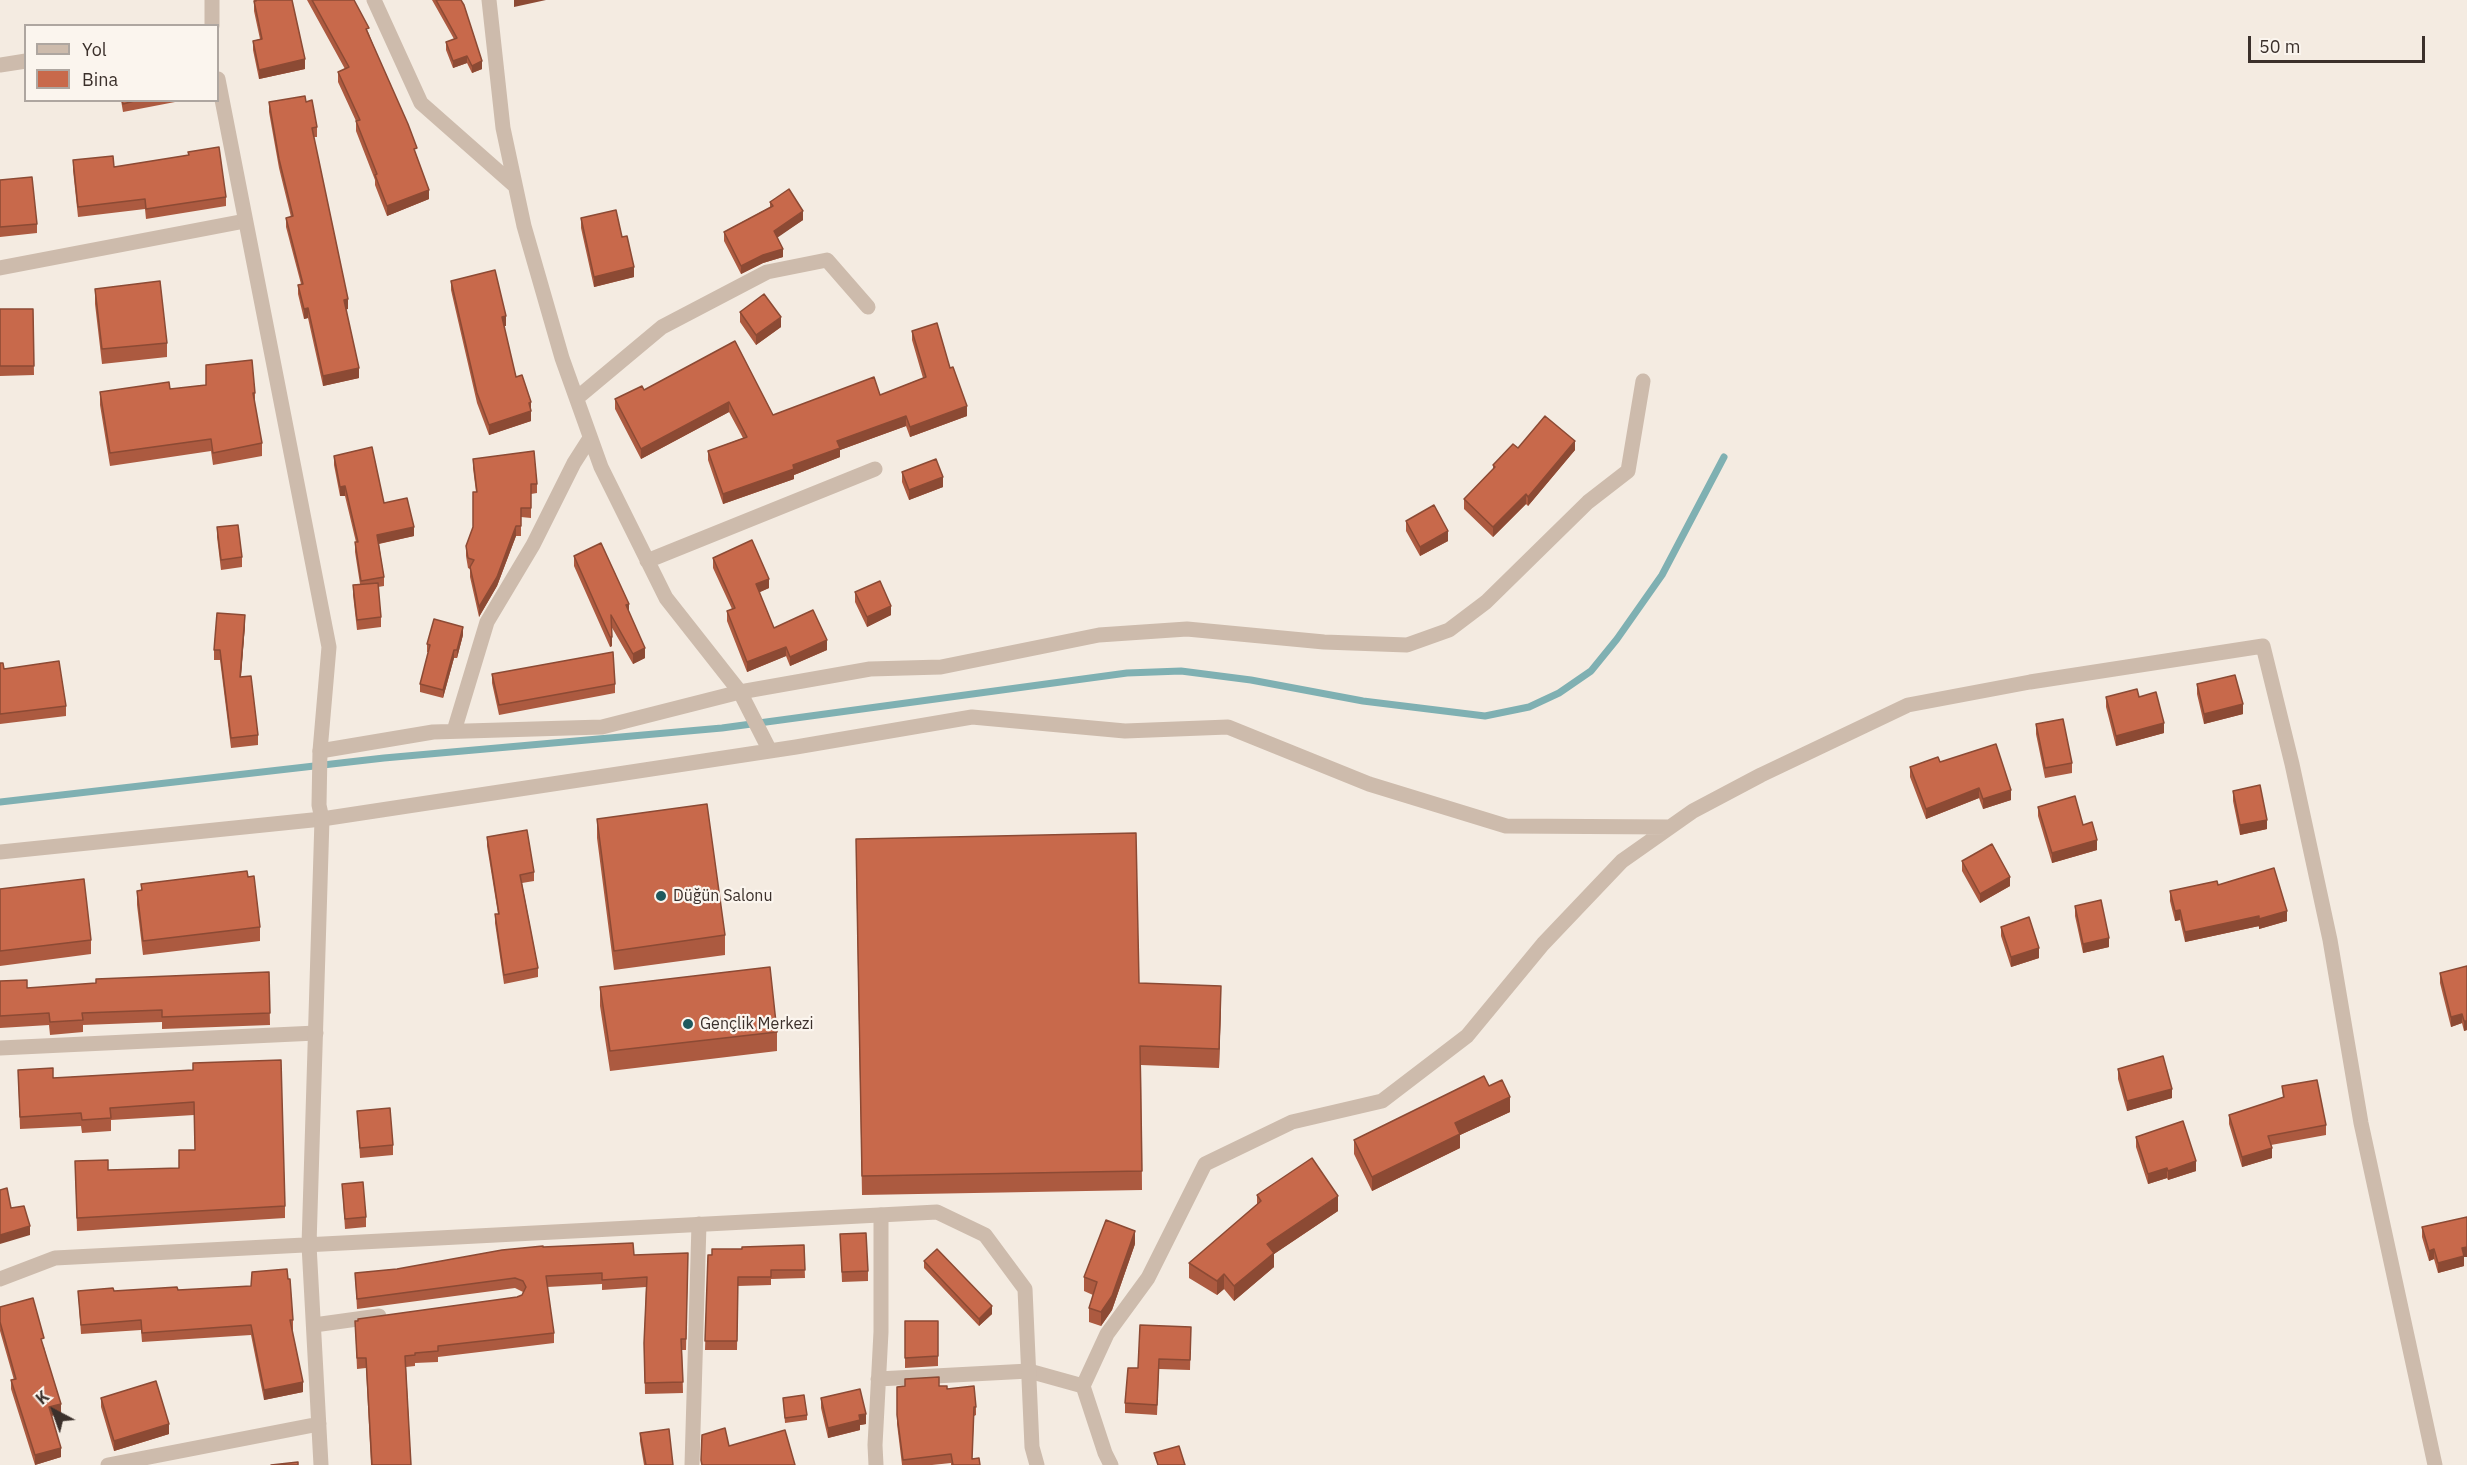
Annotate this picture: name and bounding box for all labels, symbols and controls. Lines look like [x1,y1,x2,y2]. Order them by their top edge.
legend [24,24,219,102]
scale bar [2251,24,2428,62]
text: 50 m [2259,35,2301,58]
text: Yol [82,38,107,61]
text: Bina [82,68,118,91]
place label: Düğün Salonu [673,886,773,906]
marker: Düğün Salonu [654,889,668,903]
place label: Gençlik Merkezi [700,1014,814,1034]
marker: Gençlik Merkezi [681,1017,695,1031]
north arrow [24,1381,84,1441]
text: K [31,1386,53,1409]

